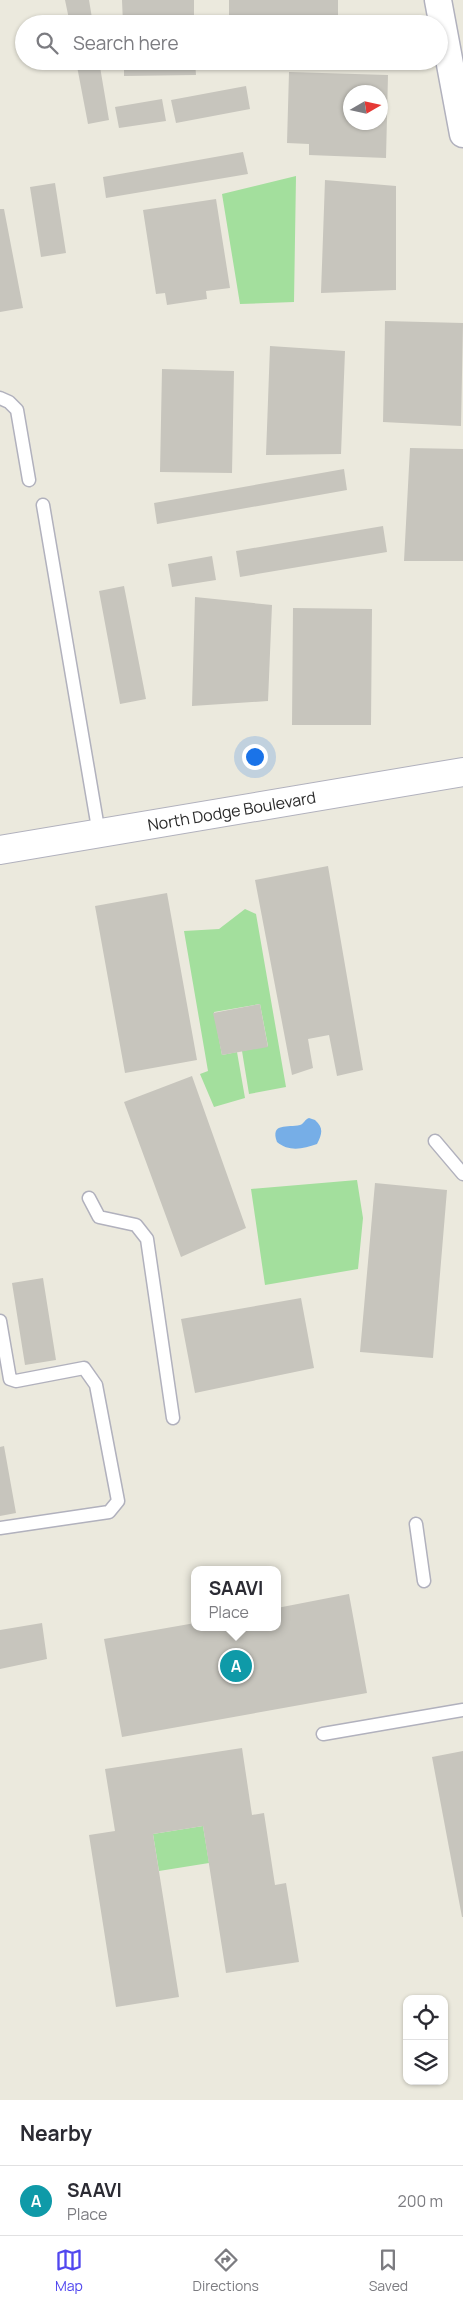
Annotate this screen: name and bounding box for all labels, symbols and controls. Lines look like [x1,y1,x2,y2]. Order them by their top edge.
search box [15,15,448,70]
icon: search [33,29,61,57]
text: Search here [73,30,179,56]
north arrow [343,85,388,130]
your location [242,744,268,770]
street label: North Dodge Boulevard [146,786,318,836]
popup [191,1566,281,1631]
text: SAAVI [209,1575,263,1601]
text: Place [209,1601,249,1623]
pin: A [220,1647,252,1685]
map controls [403,1995,448,2085]
button: locate [403,1995,448,2040]
button: layers [403,2040,448,2085]
text: Nearby [20,2119,92,2147]
text: SAAVI [67,2177,122,2203]
text: A [31,2190,41,2212]
text: 200 m [398,2190,443,2212]
text: Place [67,2203,107,2225]
tab: Map [55,2246,83,2295]
tab: Directions [193,2246,259,2295]
tab: Saved [369,2246,408,2295]

